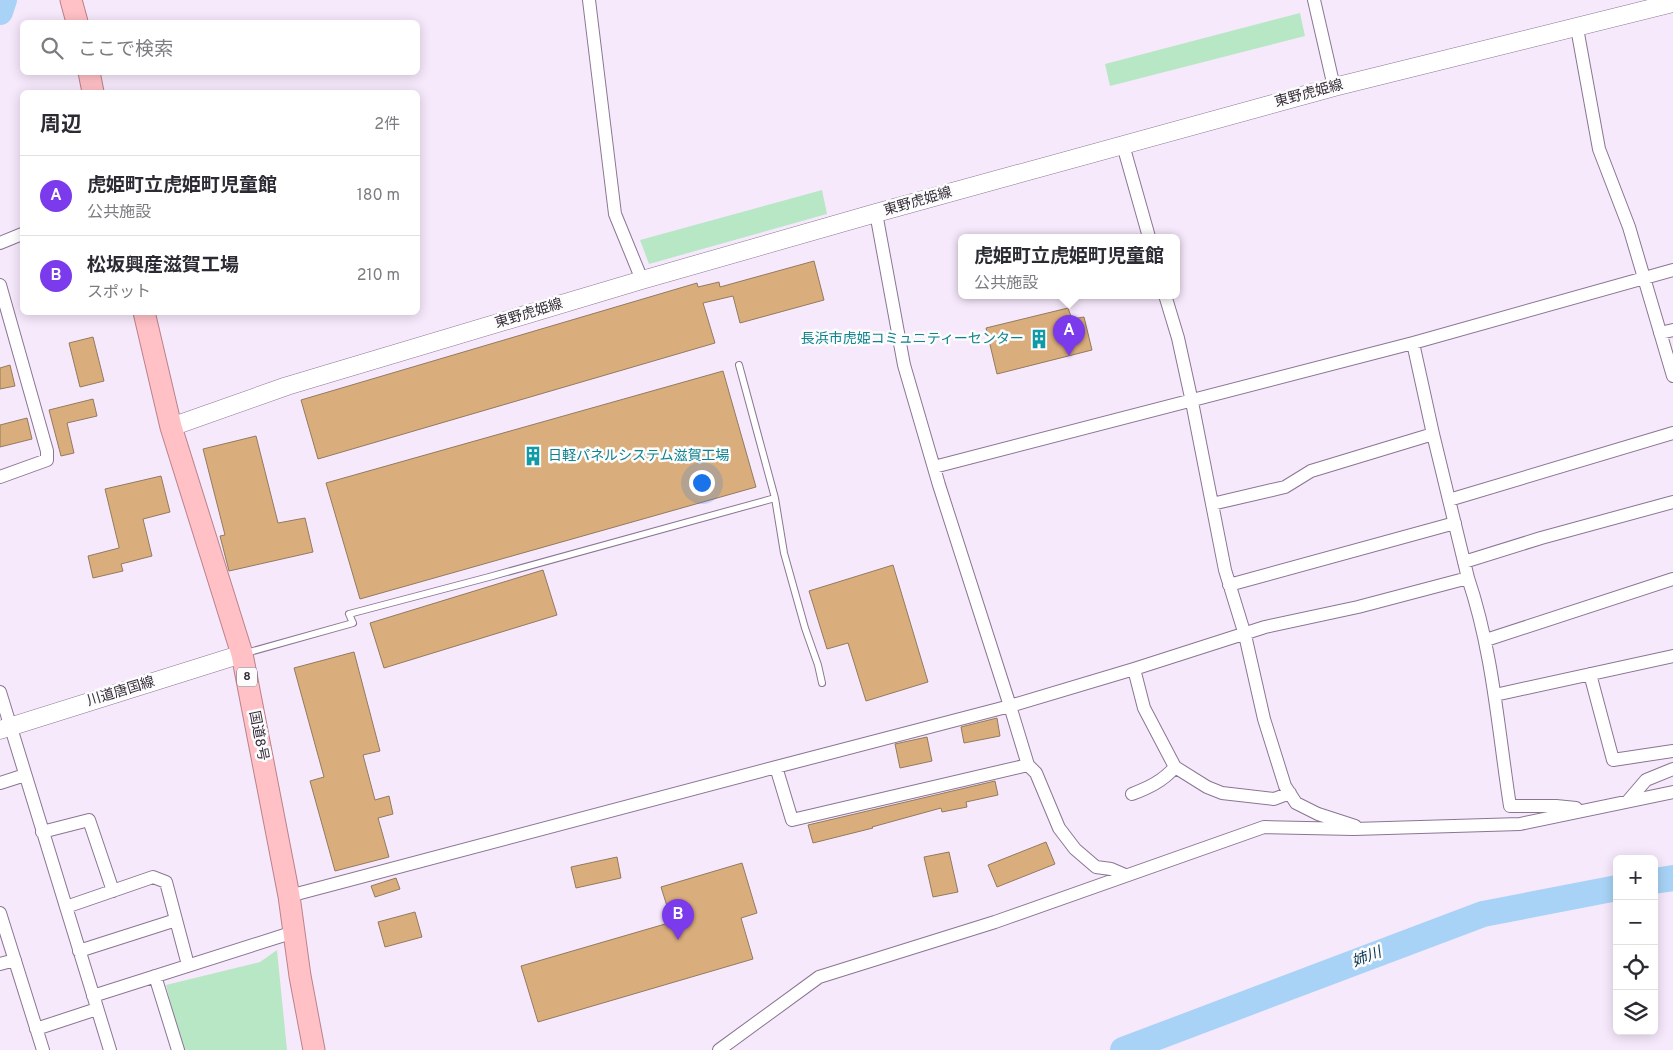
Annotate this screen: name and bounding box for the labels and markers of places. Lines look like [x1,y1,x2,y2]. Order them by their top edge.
pin: A [1053,315,1085,356]
building icon: 長浜市虎姫コミュニティーセンター [1028,328,1050,350]
place label: 長浜市虎姫コミュニティーセンター [801,331,1024,348]
building icon: 日軽パネルシステム滋賀工場 [522,445,544,467]
place label: 日軽パネルシステム滋賀工場 [548,448,730,465]
pin: B [662,899,694,940]

